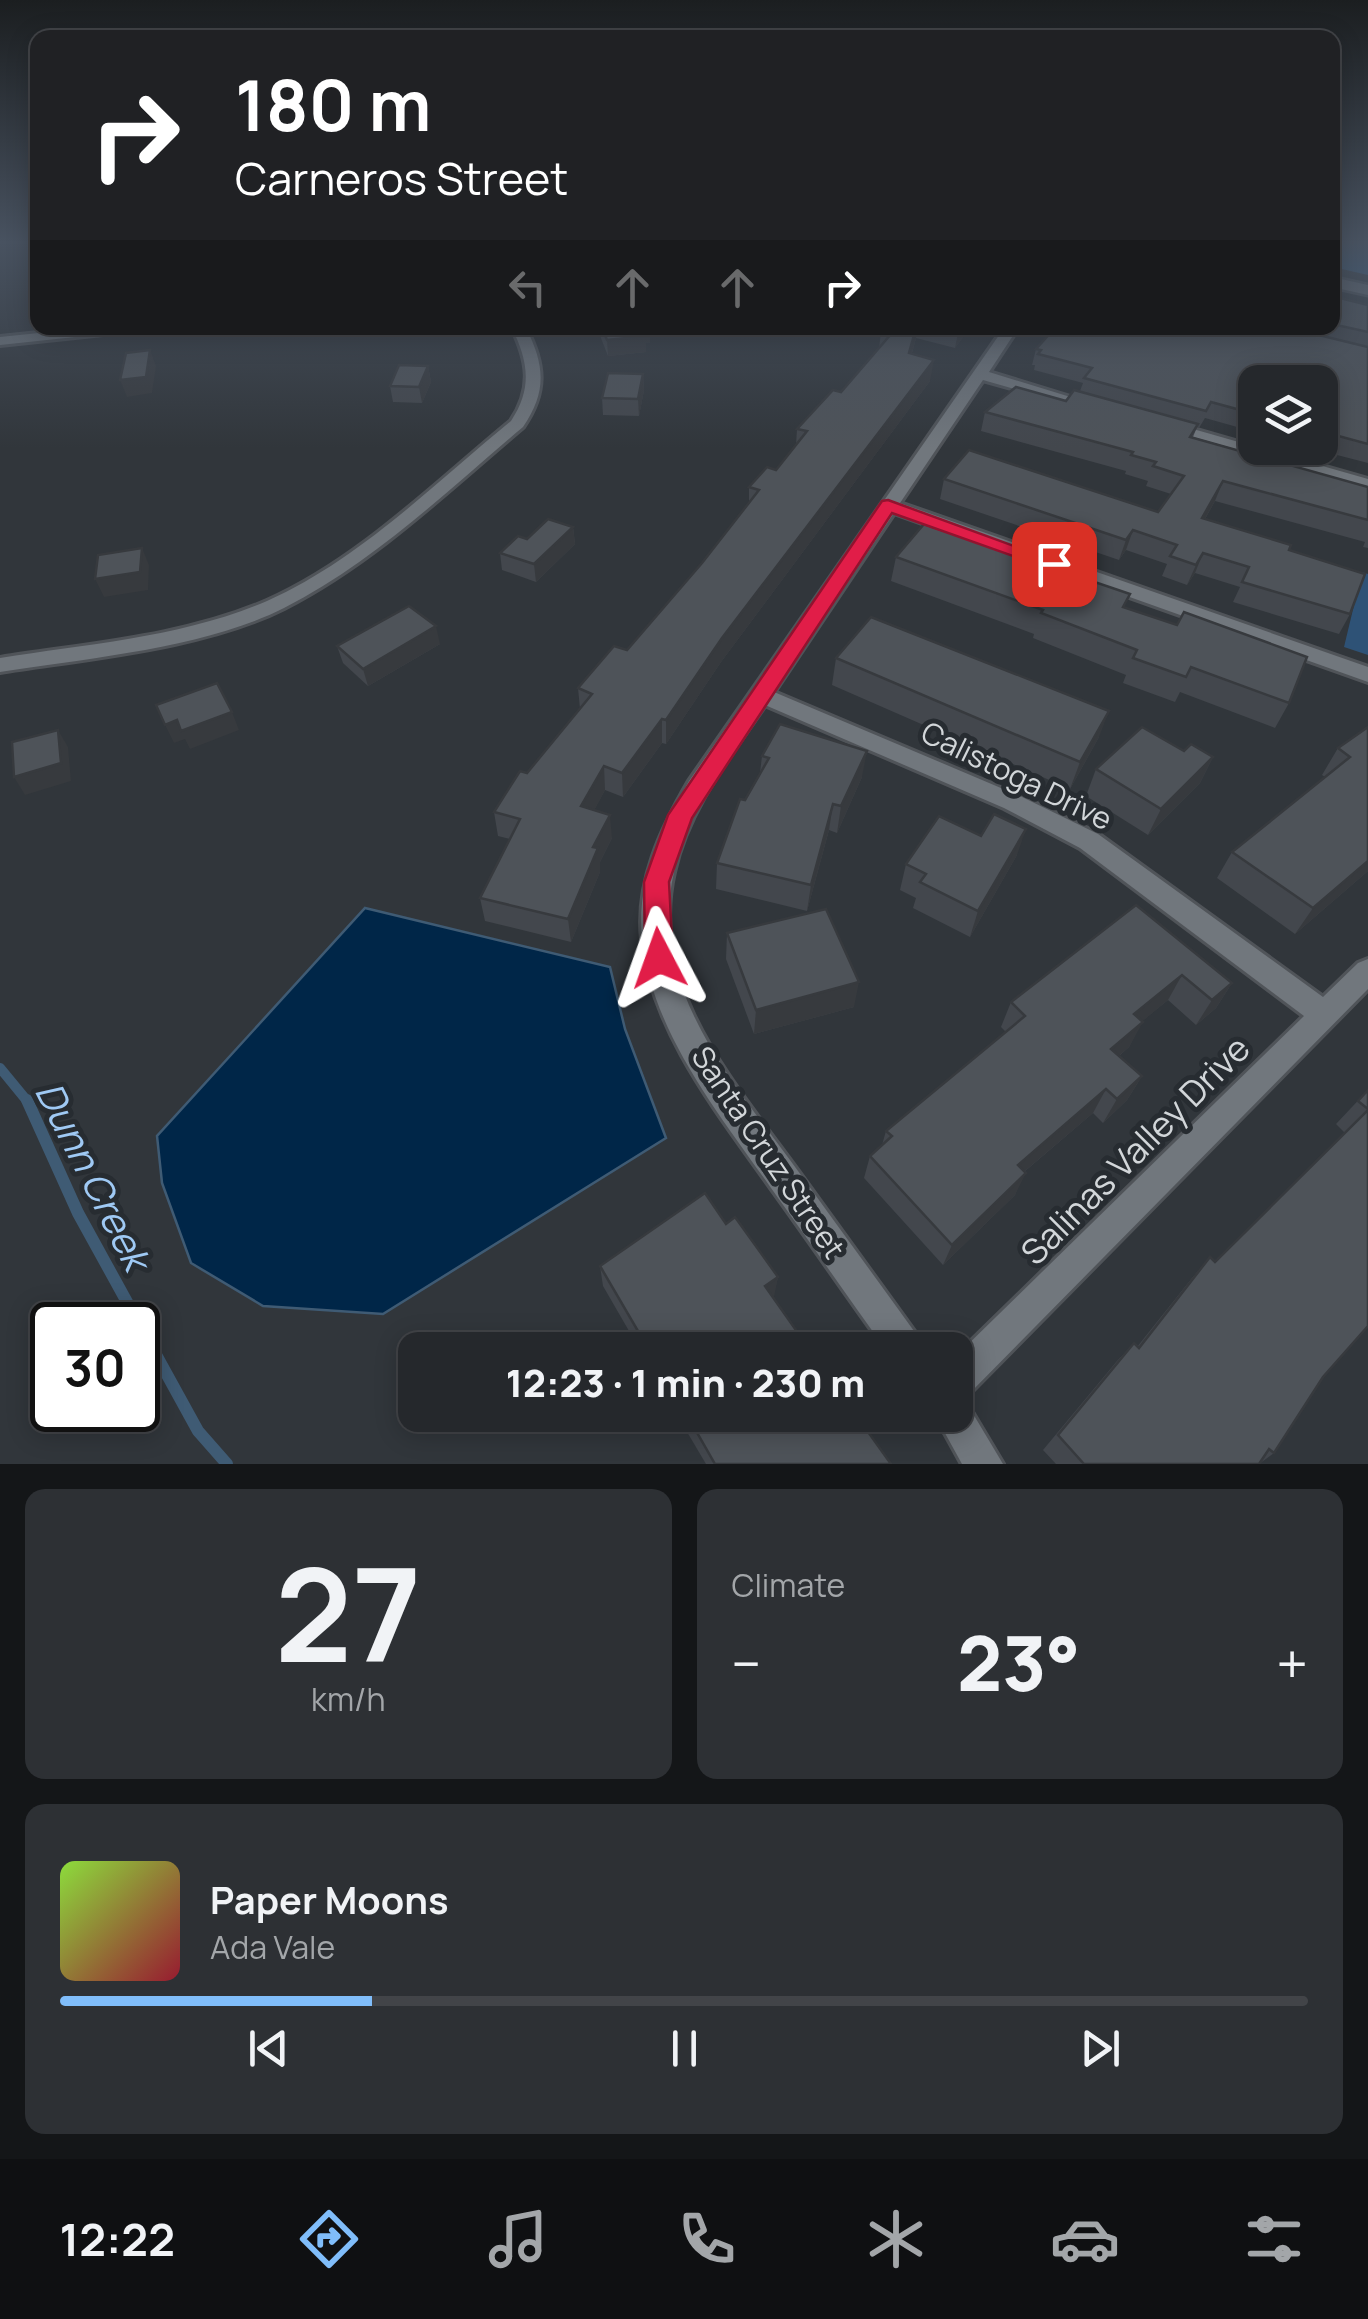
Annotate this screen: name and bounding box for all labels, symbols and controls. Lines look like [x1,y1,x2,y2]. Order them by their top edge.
text: 180 m [235,56,432,152]
icon: right [70,70,200,200]
text: Carneros Street [235,147,568,209]
icon: left [500,260,555,315]
icon: ahead [605,260,660,315]
icon: ahead [710,260,765,315]
icon: right [815,260,870,315]
map controls [1238,365,1338,465]
button: layers [1238,365,1338,465]
pin [1012,522,1097,607]
icon: arrive [1027,537,1082,592]
street label: Calistoga Drive [915,711,1119,839]
position arrow [607,906,711,1010]
street label: Salinas Valley Drive [1010,1025,1260,1275]
street label: Santa Cruz Street [683,1038,855,1266]
water label: Dunn Creek [24,1072,166,1283]
speed limit sign: 30 [30,1302,160,1432]
text: 12:23 · 1 min · 230 m [506,1356,865,1408]
text: 27 [275,1523,422,1701]
text: Climate [732,1563,845,1607]
text: 23° [957,1611,1080,1714]
text: − [732,1625,761,1701]
text: + [1276,1625,1308,1701]
text: km/h [311,1677,385,1721]
text: Paper Moons [210,1873,449,1925]
text: Ada Vale [210,1925,335,1969]
icon: previous [241,2021,296,2076]
icon: pause [657,2021,712,2076]
icon: next [1073,2021,1128,2076]
icon: directions [294,2204,364,2274]
icon: music [483,2204,553,2274]
icon: phone [672,2204,742,2274]
icon: climate [861,2204,931,2274]
icon: car [1050,2204,1120,2274]
icon: filters [1239,2204,1309,2274]
text: 12:22 [59,2208,175,2270]

